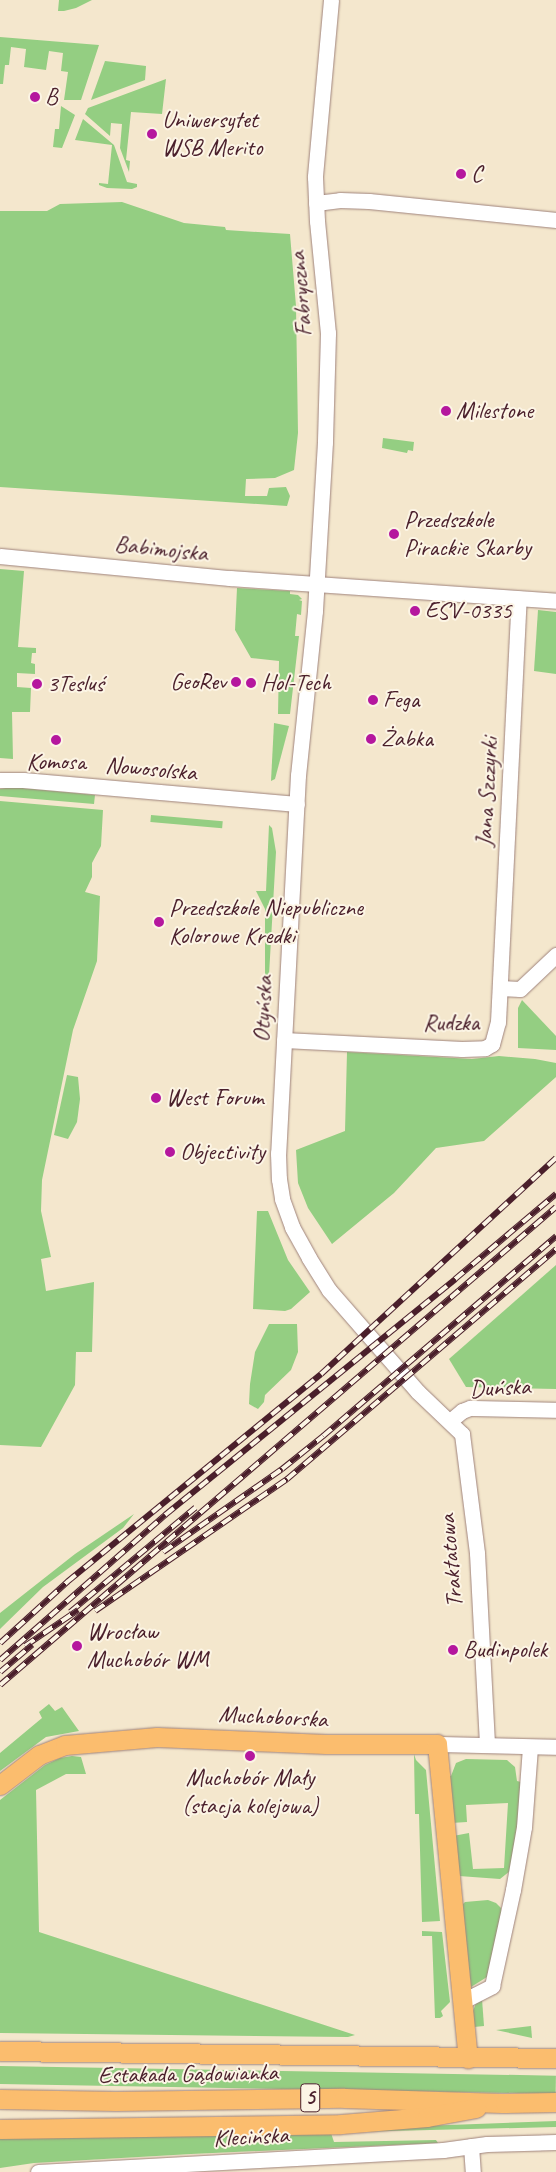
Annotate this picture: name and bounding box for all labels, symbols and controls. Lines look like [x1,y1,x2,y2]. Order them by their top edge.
place label: B [45,83,57,111]
marker: B [29,91,41,103]
place label: Uniwersytet WSB Merito [162,106,262,162]
marker: Uniwersytet WSB Merito [146,128,158,140]
place label: C [471,160,482,188]
marker: C [455,168,467,180]
street label: Fabryczna [283,250,319,338]
place label: Milestone [456,397,533,425]
marker: Milestone [440,405,452,417]
place label: Przedszkole Pirackie Skarby [404,506,532,562]
marker: Przedszkole Pirackie Skarby [388,528,400,540]
street label: Babimojska [113,530,209,568]
place label: ESV-0335 [425,597,512,625]
marker: ESV-0335 [409,605,421,617]
place label: GeoRev [170,668,226,696]
place label: Hol-Tech [261,669,331,697]
place label: 3Tesluś [47,670,104,698]
marker: GeoRev [230,676,242,688]
marker: Hol-Tech [245,677,257,689]
marker: 3Tesluś [31,678,43,690]
place label: Fega [383,686,419,714]
marker: Fega [367,694,379,706]
place label: Żabka [381,725,433,753]
marker: Żabka [365,733,377,745]
marker: Komosa [50,734,62,746]
street label: Jana Szczyrki [470,737,504,847]
place label: Komosa [26,748,86,776]
street label: Nowosolska [104,751,198,787]
place label: Przedszkole Niepubliczne Kolorowe Kredki [169,894,363,950]
marker: Przedszkole Niepubliczne Kolorowe Kredki [153,916,165,928]
street label: Otyńska [247,975,279,1043]
street label: Rudzka [423,1008,479,1038]
place label: West Forum [166,1084,264,1112]
marker: West Forum [150,1092,162,1104]
place label: Objectivity [180,1138,265,1166]
marker: Objectivity [164,1146,176,1158]
street label: Duńska [469,1372,531,1404]
street label: Traktatowa [433,1513,469,1609]
place label: Wrocław Muchobór WM [87,1618,208,1674]
place label: Budinpolek [463,1636,547,1664]
marker: Wrocław Muchobór WM [71,1640,83,1652]
marker: Budinpolek [447,1644,459,1656]
street label: Muchoborska [218,1700,328,1734]
marker: Muchobór Mały (stacja kolejowa) [244,1750,256,1762]
place label: Muchobór Mały (stacja kolejowa) [181,1764,319,1820]
street label: Estakada Gądowianka [98,2058,278,2090]
road number: 5 [300,2078,320,2118]
street label: Klecińska [213,2121,289,2153]

